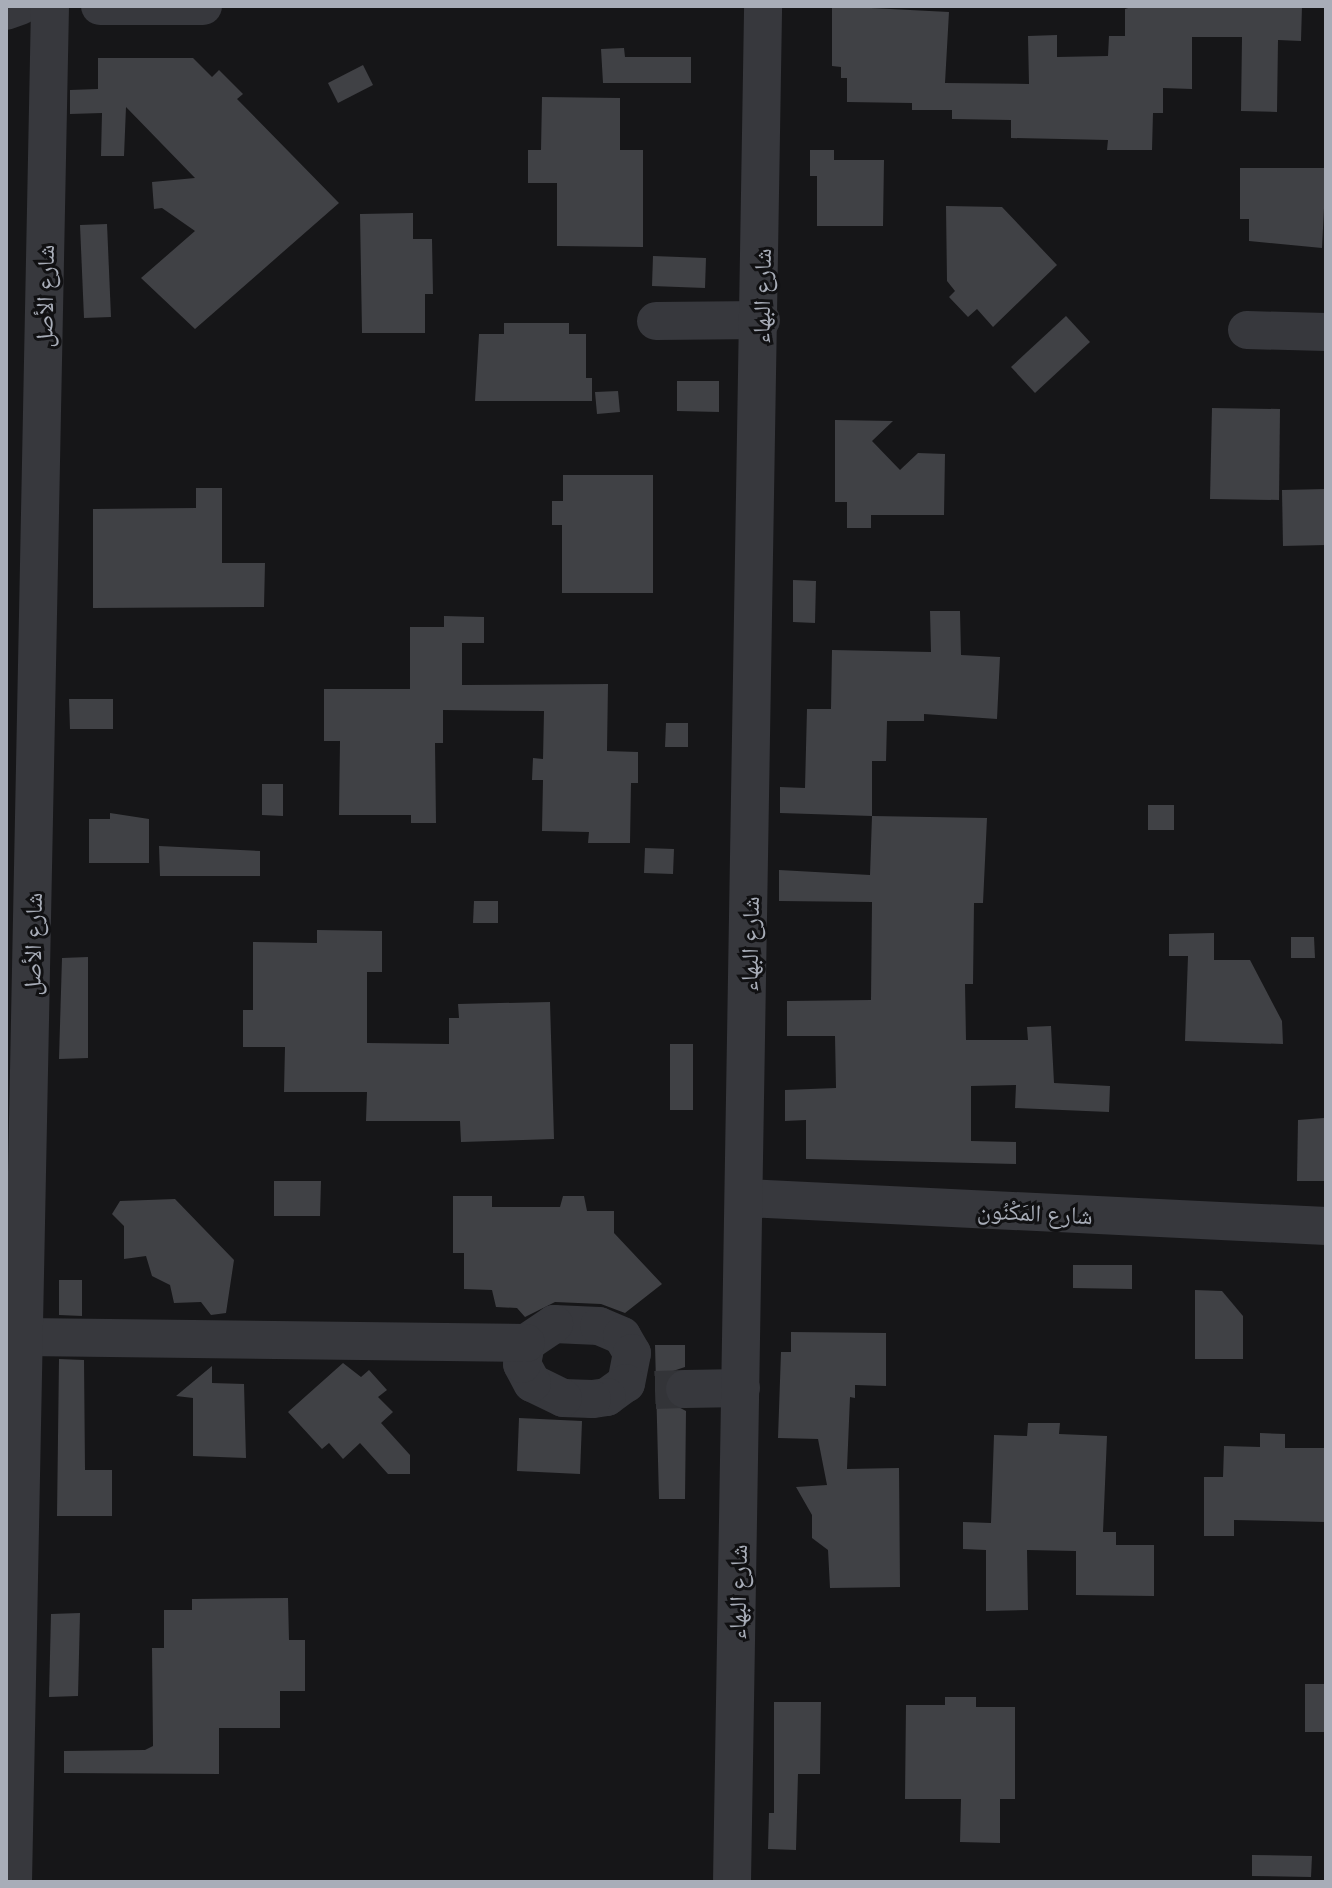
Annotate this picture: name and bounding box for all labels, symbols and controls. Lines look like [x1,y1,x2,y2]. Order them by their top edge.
street label: شارع الأصل [29,244,59,348]
street label: شارع البهاء [746,248,776,344]
street label: شارع الأصل [17,892,47,996]
street label: شارع البهاء [734,896,764,992]
street label: شارع المَكْنُون [976,1195,1094,1229]
street label: شارع البهاء [722,1544,752,1640]

